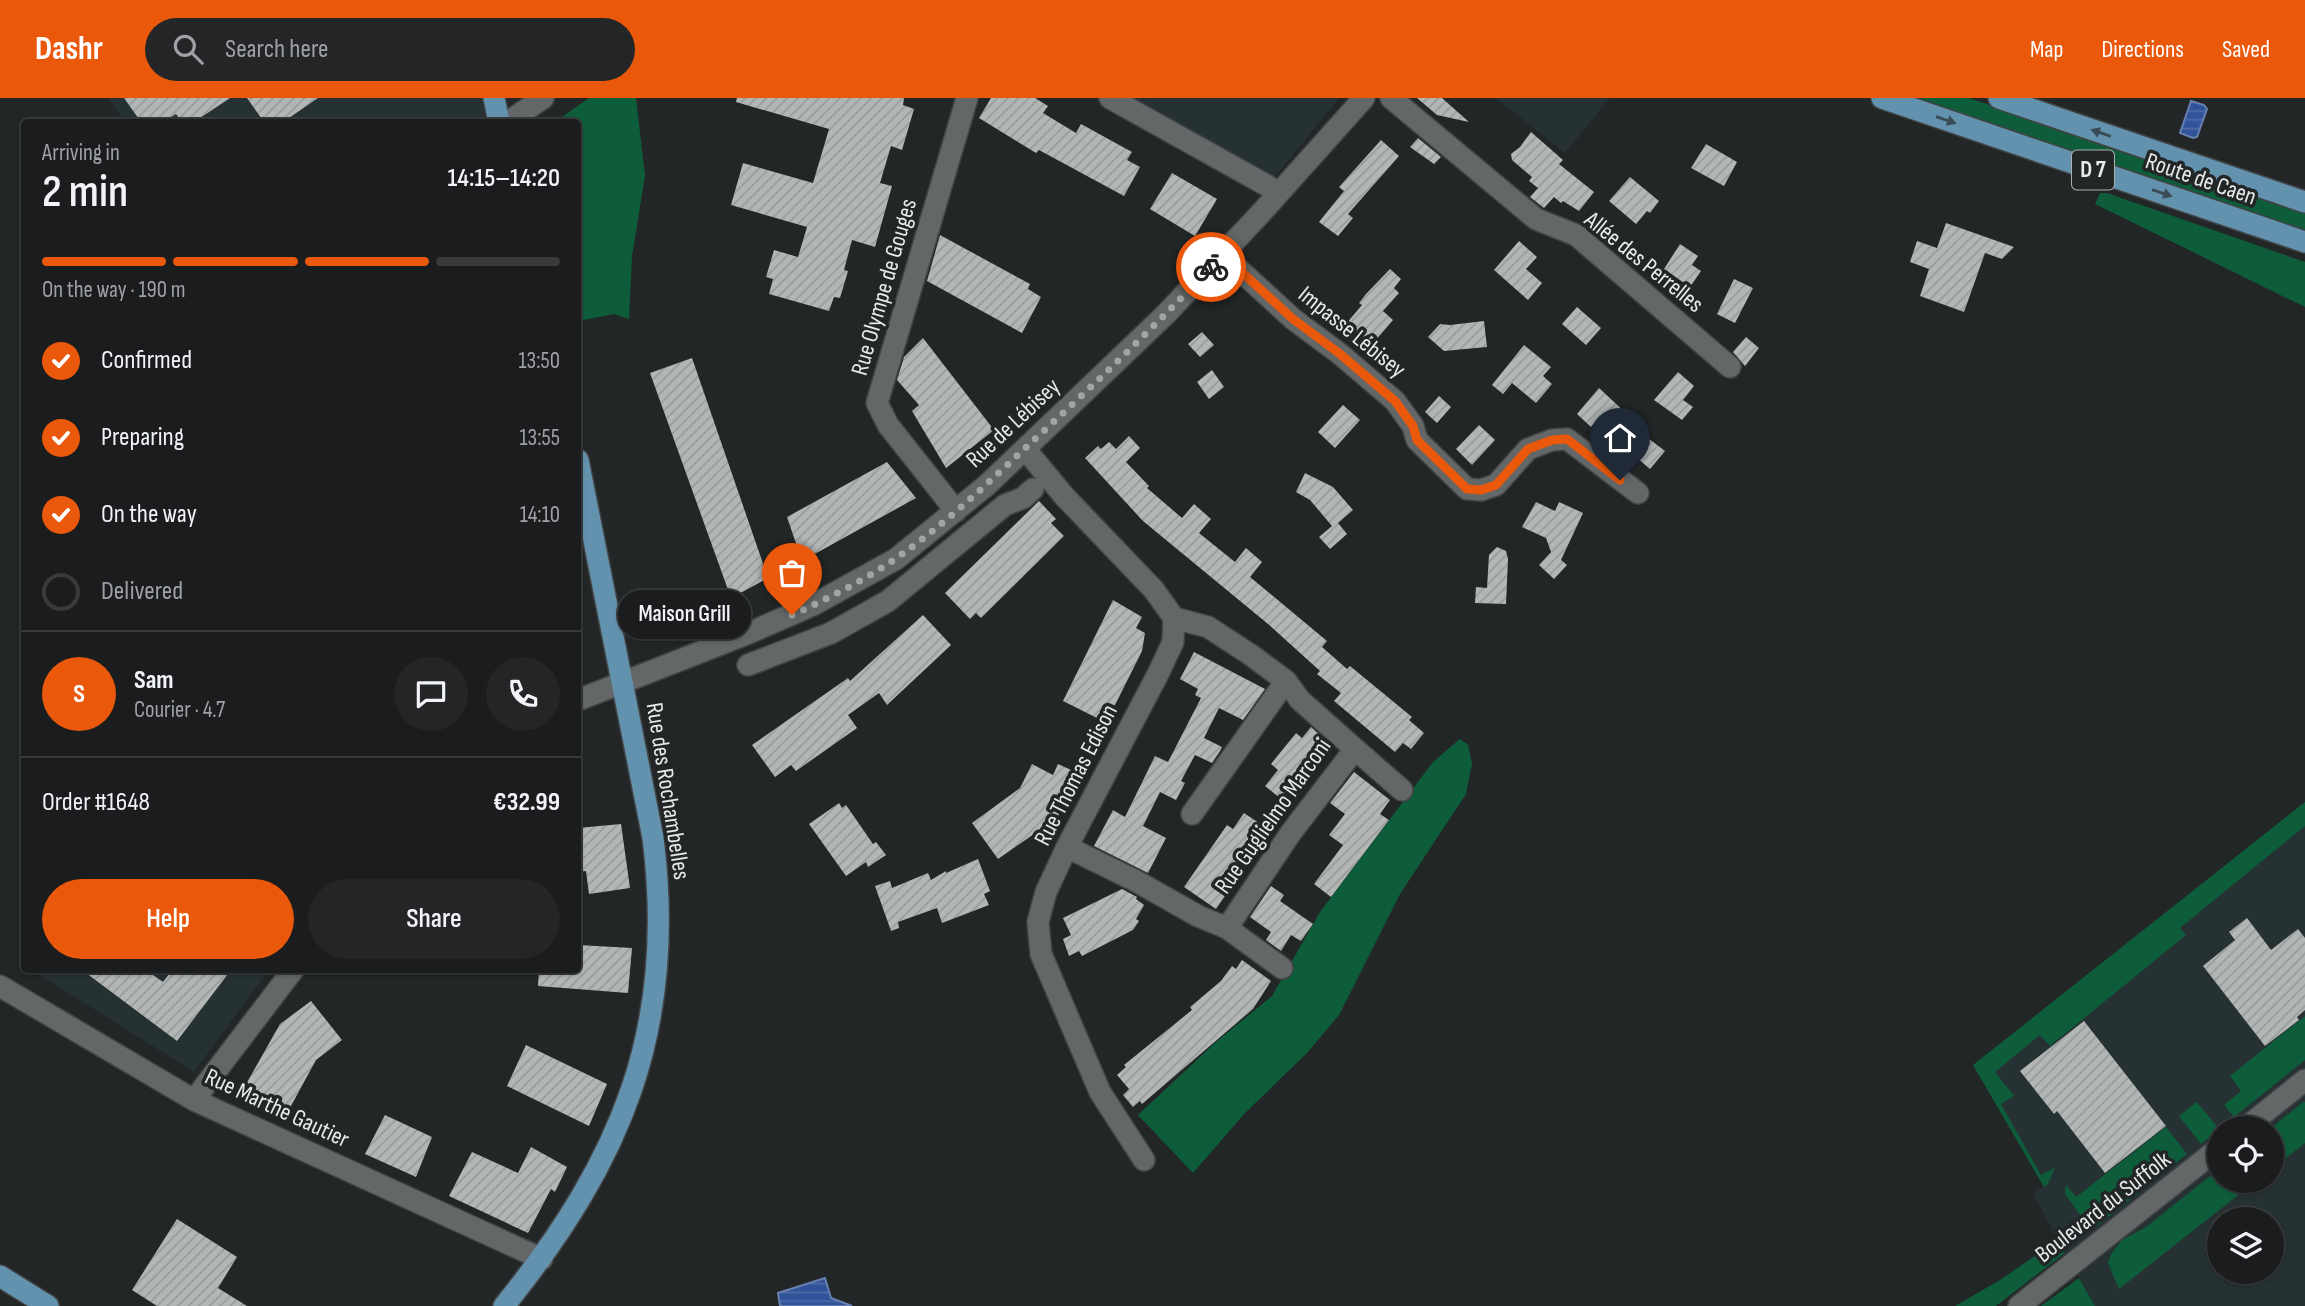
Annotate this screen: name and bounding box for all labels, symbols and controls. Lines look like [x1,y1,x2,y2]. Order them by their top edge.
search box [145,18,635,81]
text: Dashr [35,29,103,69]
icon: search [169,30,207,68]
text: Search here [225,34,328,65]
text: Map [2030,35,2063,64]
text: Directions [2101,35,2184,64]
text: Saved [2222,35,2270,64]
one-way arrow [1936,115,1957,126]
one-way arrow [2091,127,2112,138]
text: Arriving in [42,139,120,167]
street label: Route de Caen [2142,147,2260,211]
road number: D 7 [2072,151,2114,190]
text: 14:15–14:20 [448,163,560,194]
text: 2 min [42,165,128,220]
one-way arrow [2151,188,2172,199]
street label: Rue Olympe de Gouges [845,195,923,379]
street label: Allée des Perrelles [1578,205,1709,319]
courier [1176,232,1246,302]
icon: bike [1192,248,1230,286]
text: On the way · 190 m [42,276,185,304]
street label: Impasse Lébisey [1292,280,1412,384]
icon: check [42,342,80,380]
text: Confirmed [101,345,192,376]
text: 13:50 [518,347,560,375]
street label: Rue de Lébisey [960,372,1066,474]
pin [1590,408,1650,480]
icon: check [42,419,80,457]
icon: home [1601,419,1639,457]
text: Preparing [101,422,184,453]
text: 13:55 [520,424,560,452]
icon: check [42,496,80,534]
text: On the way [101,499,197,530]
text: 14:10 [520,501,560,529]
pin [762,543,822,615]
icon: bag [773,554,811,592]
text: Delivered [101,576,183,607]
callout: Maison Grill [617,590,750,640]
text: Maison Grill [638,600,731,628]
button: chat [394,657,468,731]
button: phone [486,657,560,731]
text: Sam [134,665,174,696]
text: S [73,679,85,710]
text: Courier · 4.7 [134,696,225,724]
street label: Rue des Rochambelles [640,700,696,882]
street label: Rue Thomas Edison [1028,700,1124,850]
street label: Rue Guglielmo Marconi [1209,733,1337,899]
text: Order #1648 [42,787,150,818]
text: €32.99 [493,787,560,818]
button: Help [42,879,294,959]
button: Share [308,879,560,959]
street label: Rue Marthe Gautier [200,1062,354,1154]
map controls [2207,1116,2284,1284]
button: locate [2207,1116,2284,1193]
street label: Boulevard du Suffolk [2029,1145,2177,1269]
button: layers [2207,1207,2284,1284]

